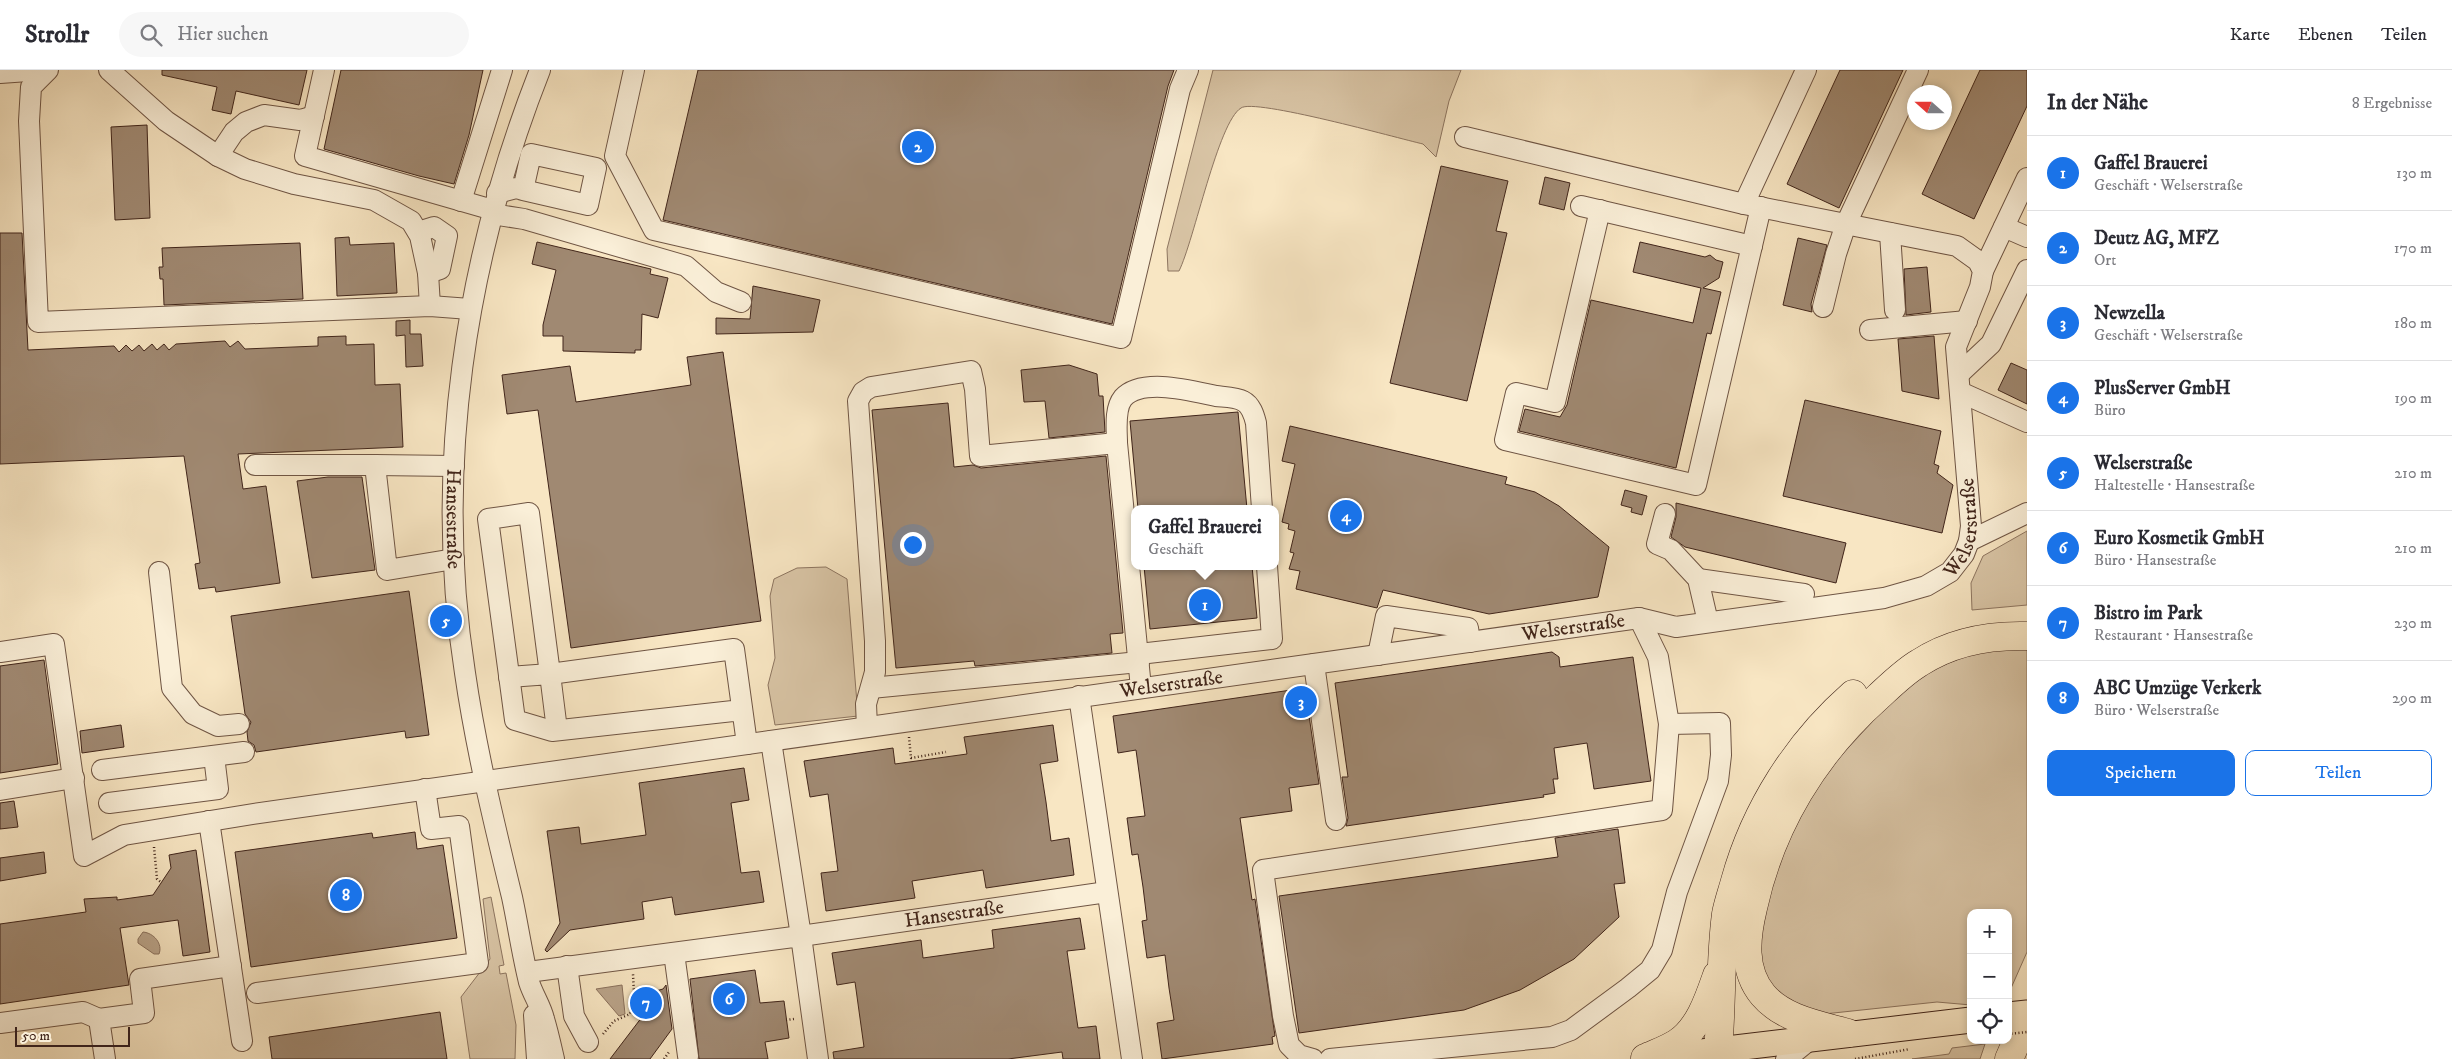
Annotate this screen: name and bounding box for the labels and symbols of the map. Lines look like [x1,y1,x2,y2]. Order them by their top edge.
north arrow [1907,85,1952,130]
pin: 2 [902,128,934,166]
street label: Hansestraße [440,468,467,569]
street label: Welserstraße [1937,477,1984,583]
pin: 4 [1330,497,1362,535]
your location [900,532,926,558]
pin: 1 [1189,586,1221,624]
pin: 5 [430,602,462,640]
street label: Welserstraße [1519,608,1626,647]
street label: Welserstraße [1117,665,1224,704]
pin: 3 [1285,683,1317,721]
pin: 8 [330,876,362,914]
street label: Hansestraße [903,894,1005,933]
pin: 6 [713,980,745,1018]
pin: 7 [630,984,662,1022]
scale bar [15,1024,130,1047]

